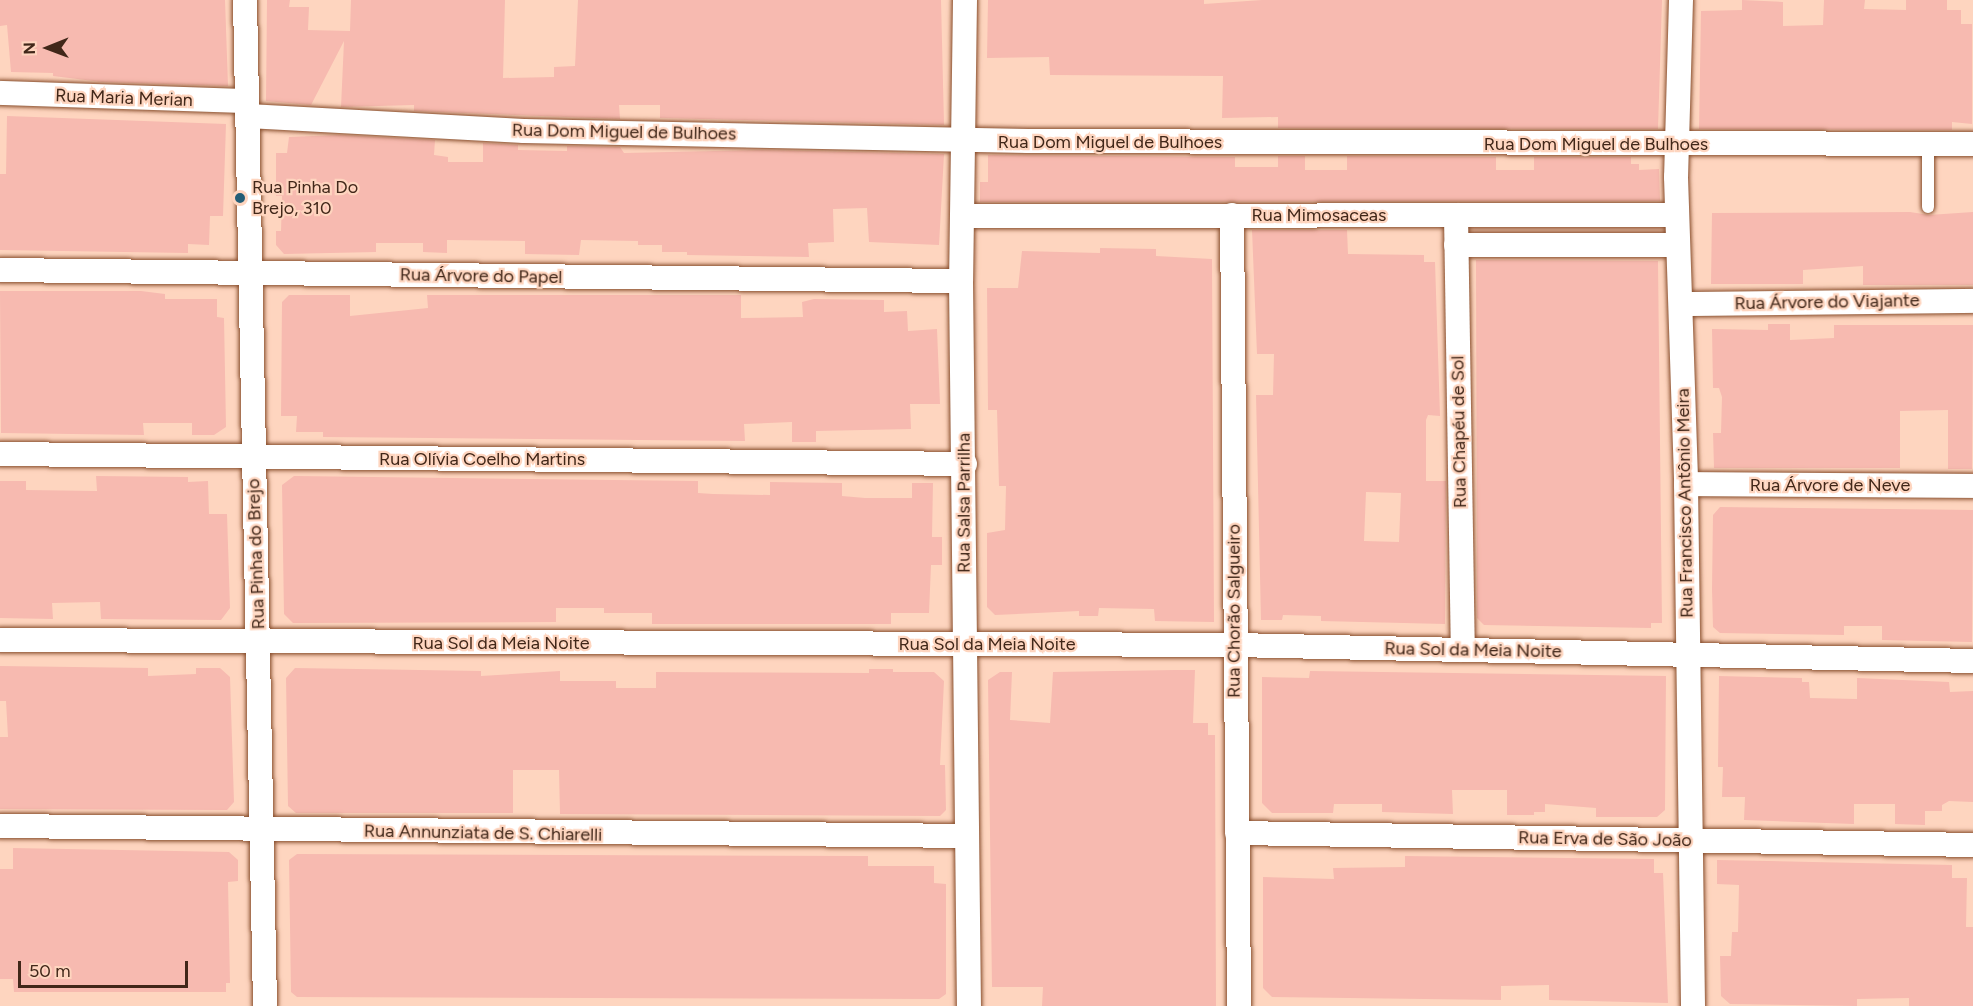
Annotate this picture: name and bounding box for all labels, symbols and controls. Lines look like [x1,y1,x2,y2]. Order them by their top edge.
north arrow [18,18,78,78]
text: N [20,42,39,55]
street label: Rua Maria Merian [55,85,193,111]
street label: Rua Dom Miguel de Bulhoes [512,119,736,145]
street label: Rua Dom Miguel de Bulhoes [998,131,1222,153]
street label: Rua Dom Miguel de Bulhoes [1484,133,1708,155]
place label: Rua Pinha Do Brejo, 310 [252,177,358,219]
marker: Rua Pinha Do Brejo, 310 [233,191,247,205]
street label: Rua Mimosaceas [1252,204,1386,226]
street label: Rua Árvore do Papel [400,264,562,288]
street label: Rua Árvore do Viajante [1734,290,1920,314]
street label: Rua Chapéu de Sol [1447,356,1471,508]
street label: Rua Francisco Antônio Meira [1672,388,1698,618]
street label: Rua Salsa Parrilha [953,433,975,573]
street label: Rua Olívia Coelho Martins [379,448,585,470]
street label: Rua Árvore de Neve [1750,474,1910,496]
street label: Rua Pinha do Brejo [243,478,269,630]
street label: Rua Chorão Salgueiro [1223,524,1245,698]
street label: Rua Sol da Meia Noite [412,632,590,654]
street label: Rua Sol da Meia Noite [898,633,1076,655]
street label: Rua Sol da Meia Noite [1384,638,1562,662]
street label: Rua Annunziata de S. Chiarelli [364,820,602,846]
street label: Rua Erva de São João [1518,827,1692,851]
scale bar [21,949,190,987]
text: 50 m [29,960,71,982]

